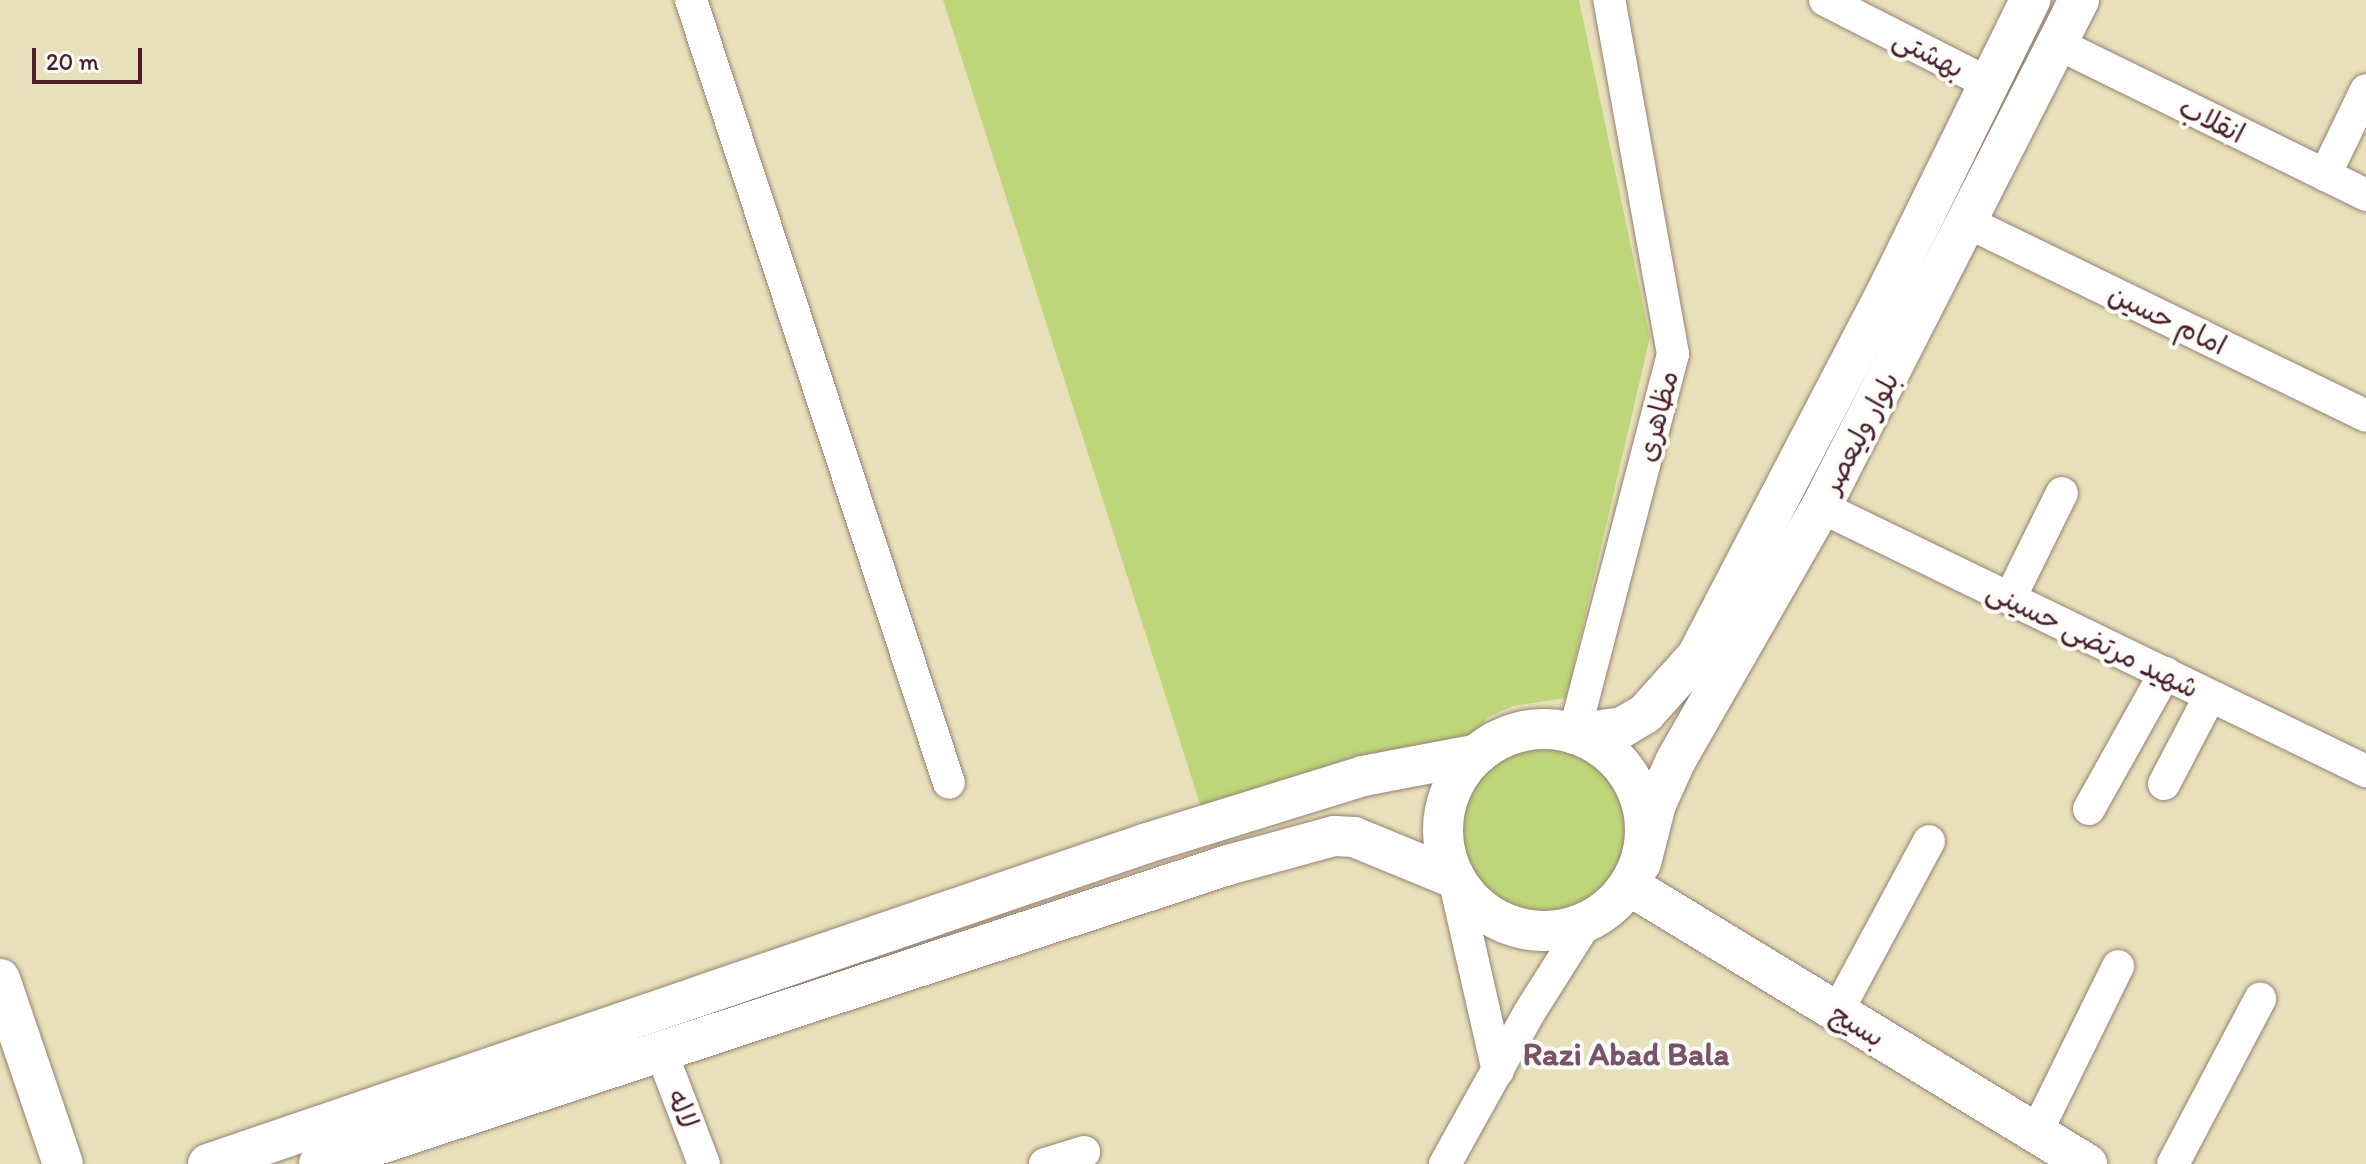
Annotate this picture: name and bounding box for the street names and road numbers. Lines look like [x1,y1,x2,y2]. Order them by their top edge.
street label: بهشتی [1888,21,1970,85]
street label: انقلاب [2174,90,2250,150]
street label: امام حسین [2104,276,2232,362]
street label: بلوار ولیعصر [1814,366,1906,498]
street label: مظاهری [1629,367,1685,465]
street label: شهید مرتضی حسینی [1982,573,2204,705]
street label: بسیج [1825,996,1891,1054]
street label: لاله [660,1085,706,1133]

